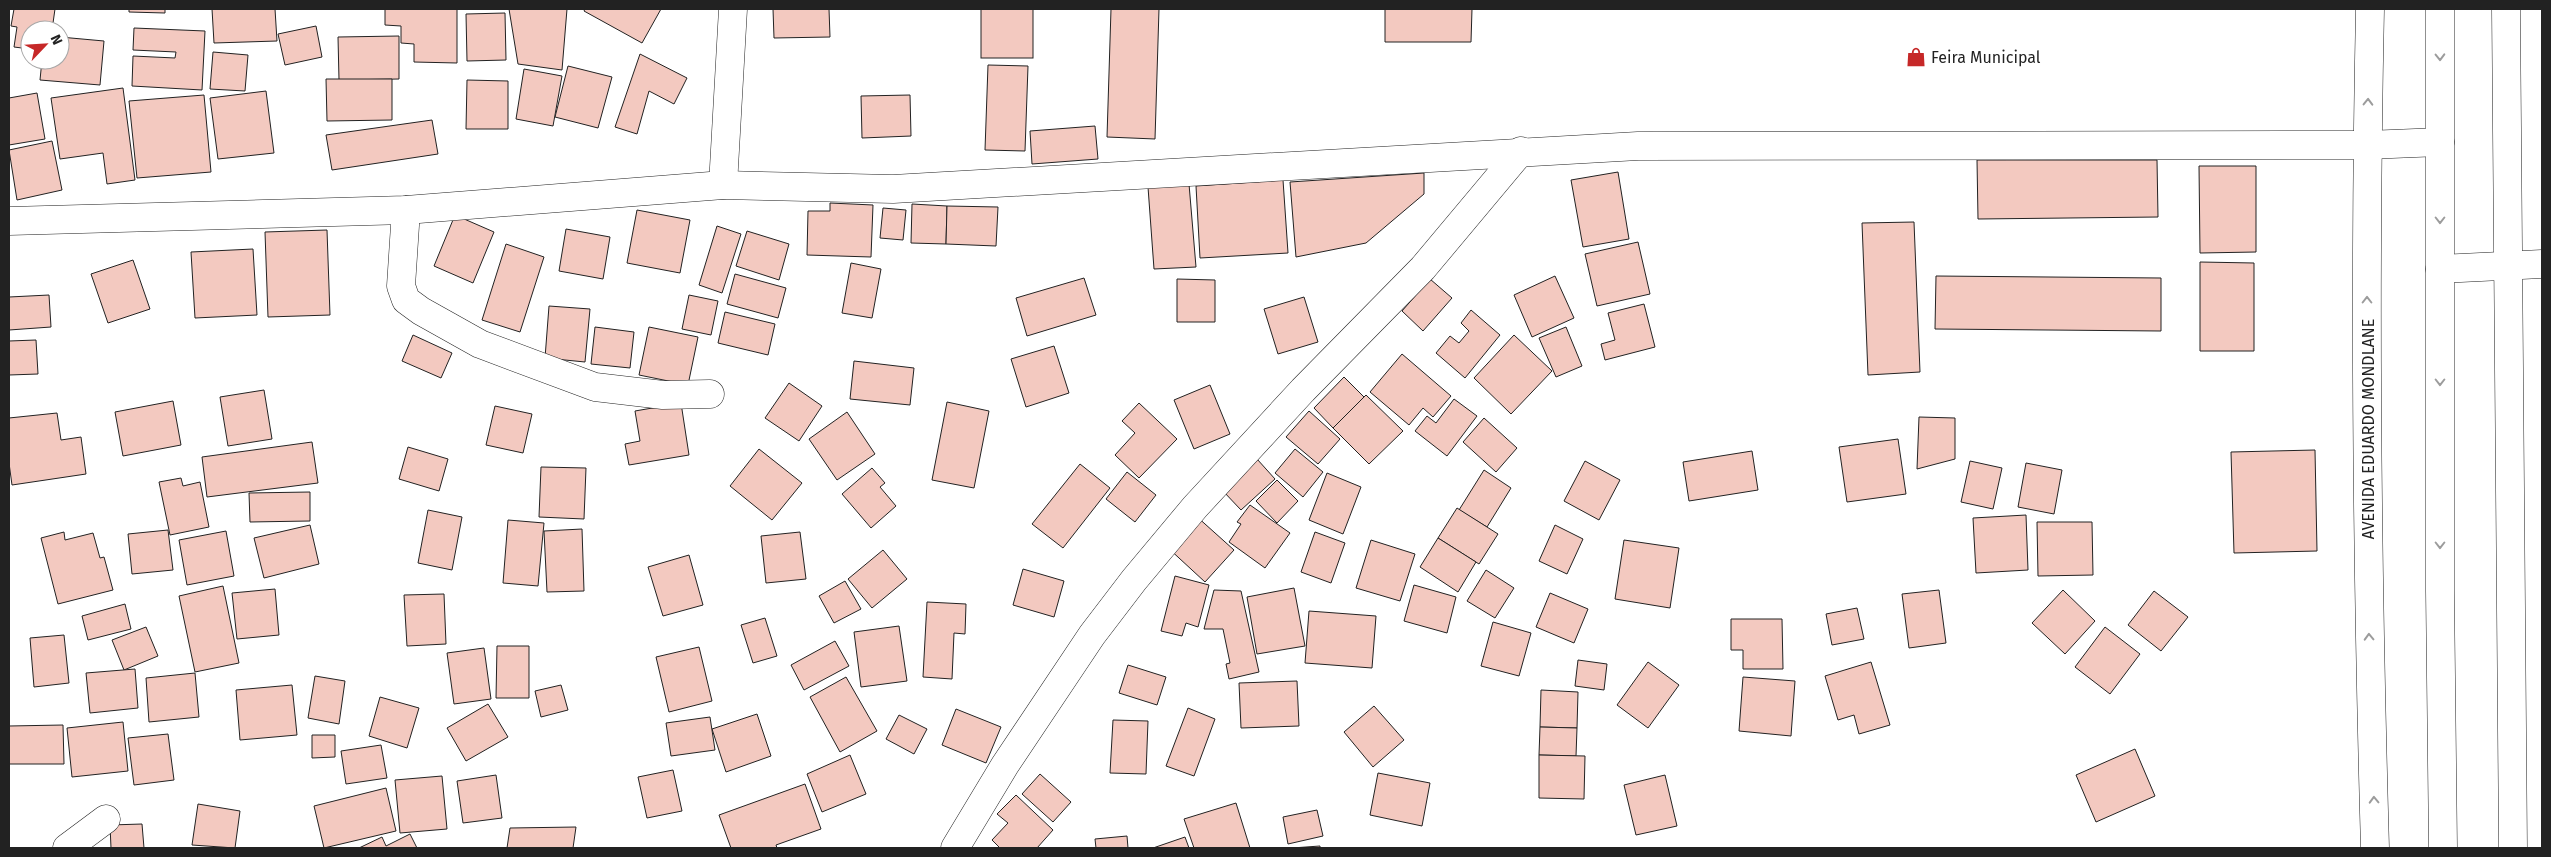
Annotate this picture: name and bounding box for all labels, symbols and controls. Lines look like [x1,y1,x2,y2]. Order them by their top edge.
north arrow [20,20,70,70]
text: N [47,32,66,48]
shop icon: Feira Municipal [1905,46,1927,68]
place label: Feira Municipal [1931,48,2041,67]
one-way arrow [2435,54,2445,62]
one-way arrow [2362,98,2373,106]
one-way arrow [2435,216,2445,224]
one-way arrow [2362,295,2372,303]
street label: AVENIDA EDUARDO MONDLANE [2359,319,2378,539]
one-way arrow [2435,379,2445,387]
one-way arrow [2435,542,2445,549]
one-way arrow [2364,633,2375,641]
one-way arrow [2369,795,2379,803]

